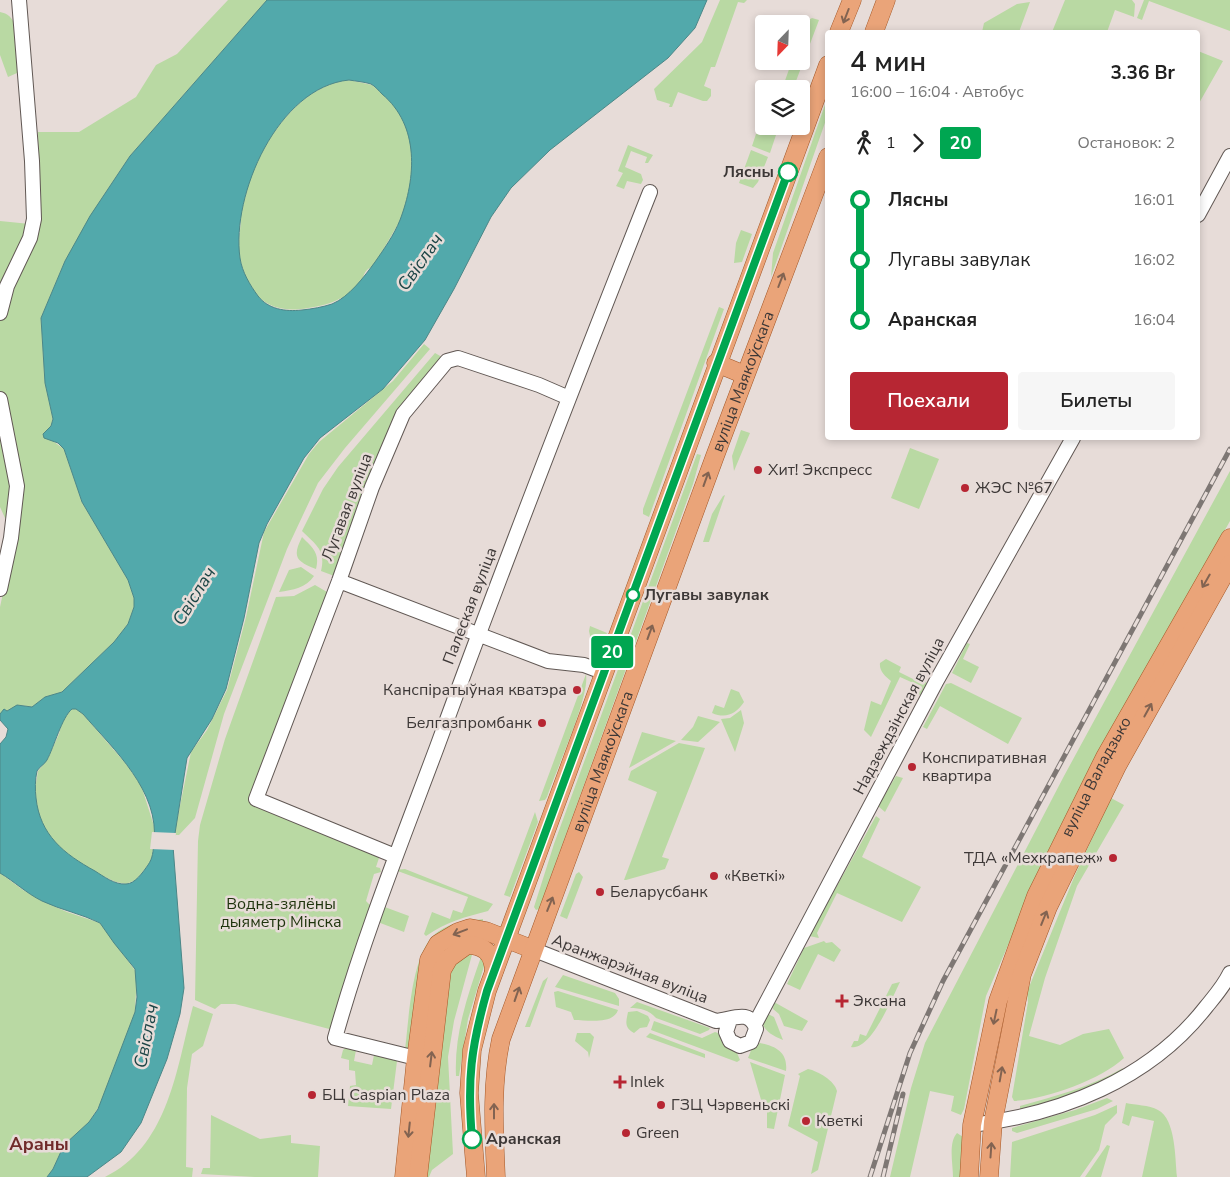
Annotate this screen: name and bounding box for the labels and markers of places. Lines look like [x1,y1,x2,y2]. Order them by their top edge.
place label: Лясны [723,161,774,183]
marker: Лясны [778,162,798,182]
place label: Хит! Экспресс [768,459,872,481]
marker: Хит! Экспресс [752,464,764,476]
place label: ЖЭС №67 [975,477,1053,499]
marker: ЖЭС №67 [959,482,971,494]
place label: Лугавы завулак [644,584,770,606]
marker: Лугавы завулак [626,588,640,602]
place label: Канспіратыўная кватэра [383,679,567,701]
marker: Канспіратыўная кватэра [571,684,583,696]
place label: Белгазпромбанк [406,712,533,734]
marker: Белгазпромбанк [536,717,548,729]
place label: Конспиративная квартира [922,747,1047,787]
marker: Конспиративная квартира [906,761,918,773]
place label: ТДА «Мехкрапеж» [964,847,1103,869]
marker: ТДА «Мехкрапеж» [1107,852,1119,864]
place label: «Кветкі» [724,865,785,887]
marker: «Кветкі» [708,870,720,882]
place label: Беларусбанк [610,881,708,903]
marker: Беларусбанк [594,886,606,898]
place label: Эксана [853,990,906,1012]
marker: Эксана [835,994,849,1008]
place label: Inlek [630,1071,665,1093]
marker: Inlek [614,1076,626,1088]
place label: БЦ Caspian Plaza [322,1084,450,1106]
marker: БЦ Caspian Plaza [306,1089,318,1101]
place label: ГЗЦ Чэрвеньскі [671,1094,790,1116]
marker: ГЗЦ Чэрвеньскі [655,1099,667,1111]
place label: Кветкі [816,1110,863,1132]
marker: Кветкі [800,1115,812,1127]
place label: Green [636,1122,679,1144]
marker: Green [620,1127,632,1139]
place label: Аранская [486,1128,561,1150]
marker: Аранская [462,1129,482,1149]

